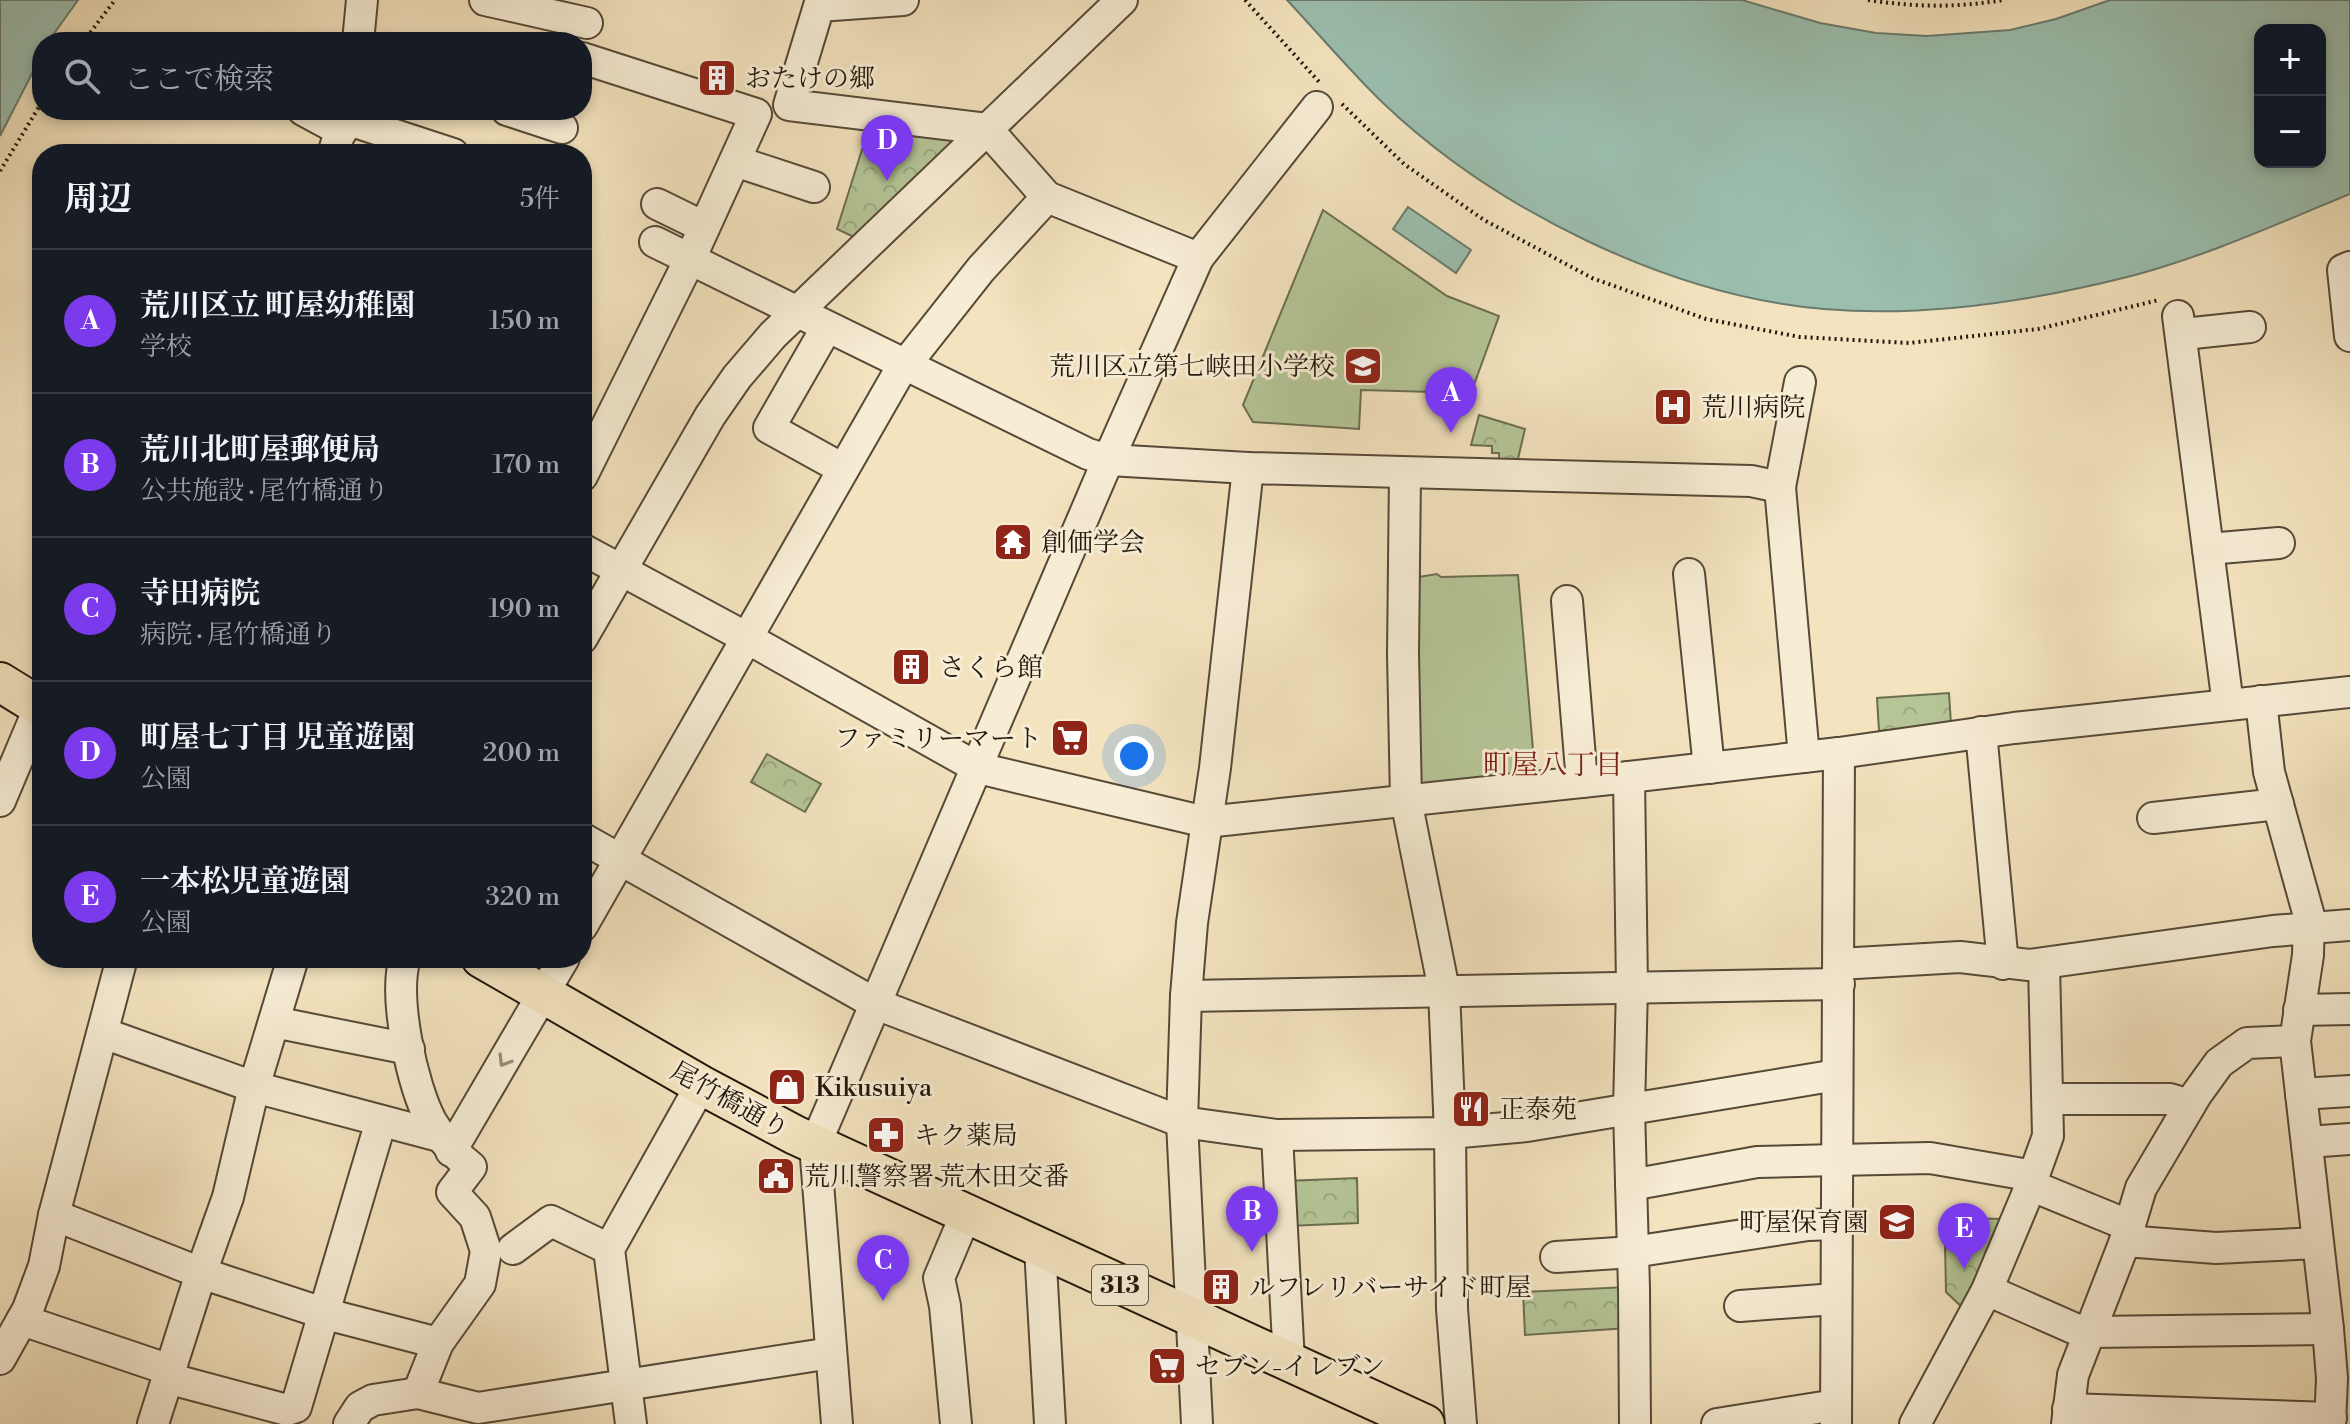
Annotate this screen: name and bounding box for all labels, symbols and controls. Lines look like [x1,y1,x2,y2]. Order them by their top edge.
map controls [2254,24,2326,168]
button: + [2254,24,2326,96]
search box [32,32,592,120]
icon: search [60,54,104,98]
building icon: おたけの郷 [696,57,738,99]
text: ここで検索 [124,61,274,99]
place label: おたけの郷 [745,63,875,95]
button: − [2254,96,2326,168]
pin: D [861,115,913,181]
text: 周辺 [64,179,132,221]
text: 5件 [520,183,560,215]
text: 荒川区立 町屋幼稚園 [140,287,415,325]
text: A [81,305,99,337]
text: 150 m [489,305,560,337]
text: 学校 [140,331,192,363]
school or university icon: 荒川区立第七峡田小学校 [1342,345,1384,387]
place label: 荒川区立第七峡田小学校 [1049,351,1335,383]
pin: A [1425,367,1477,433]
hospital icon: 荒川病院 [1652,386,1694,428]
place label: 荒川病院 [1701,392,1805,424]
text: 荒川北町屋郵便局 [140,431,380,469]
text: B [80,449,100,481]
text: 170 m [492,449,560,481]
text: 公共施設 · 尾竹橋通り [140,475,389,507]
temple icon: 創価学会 [992,521,1034,563]
place label: 創価学会 [1041,527,1145,559]
text: 寺田病院 [140,575,260,613]
text: C [81,593,99,625]
text: 190 m [489,593,560,625]
text: 病院 · 尾竹橋通り [140,619,337,651]
building icon: さくら館 [890,646,932,688]
place label: さくら館 [939,652,1043,684]
supermarket icon: ファミリーマート [1049,717,1091,759]
text: 町屋七丁目 児童遊園 [140,719,415,757]
place label: ファミリーマート [835,723,1042,755]
your location [1114,736,1154,776]
text: D [80,737,100,769]
text: 200 m [483,737,560,769]
district label: 町屋八丁目 [1483,748,1623,783]
text: 公園 [140,763,192,795]
text: 一本松児童遊園 [140,863,350,901]
text: E [81,881,99,913]
text: 320 m [485,881,560,913]
text: 公園 [140,907,192,939]
one-way arrow [498,1052,514,1067]
street label: 尾竹橋通り [665,1055,794,1146]
shop icon: Kikusuiya [766,1066,808,1108]
place label: Kikusuiya [815,1072,933,1104]
restaurant icon: 正泰苑 [1450,1088,1492,1130]
place label: 正泰苑 [1499,1094,1577,1126]
pharmacy icon: キク薬局 [865,1114,907,1156]
place label: キク薬局 [914,1120,1018,1152]
public building icon: 荒川警察署 荒木田交番 [755,1155,797,1197]
place label: 荒川警察署 荒木田交番 [804,1161,1069,1193]
pin: B [1226,1186,1278,1252]
school or university icon: 町屋保育園 [1876,1201,1918,1243]
pin: E [1938,1203,1990,1269]
place label: 町屋保育園 [1739,1207,1869,1239]
pin: C [857,1235,909,1301]
road number: 313 [1092,1265,1148,1305]
building icon: ルフレリバーサイド町屋 [1200,1266,1242,1308]
place label: ルフレリバーサイド町屋 [1249,1272,1531,1304]
supermarket icon: セブン-イレブン [1146,1345,1188,1387]
place label: セブン-イレブン [1195,1351,1385,1383]

